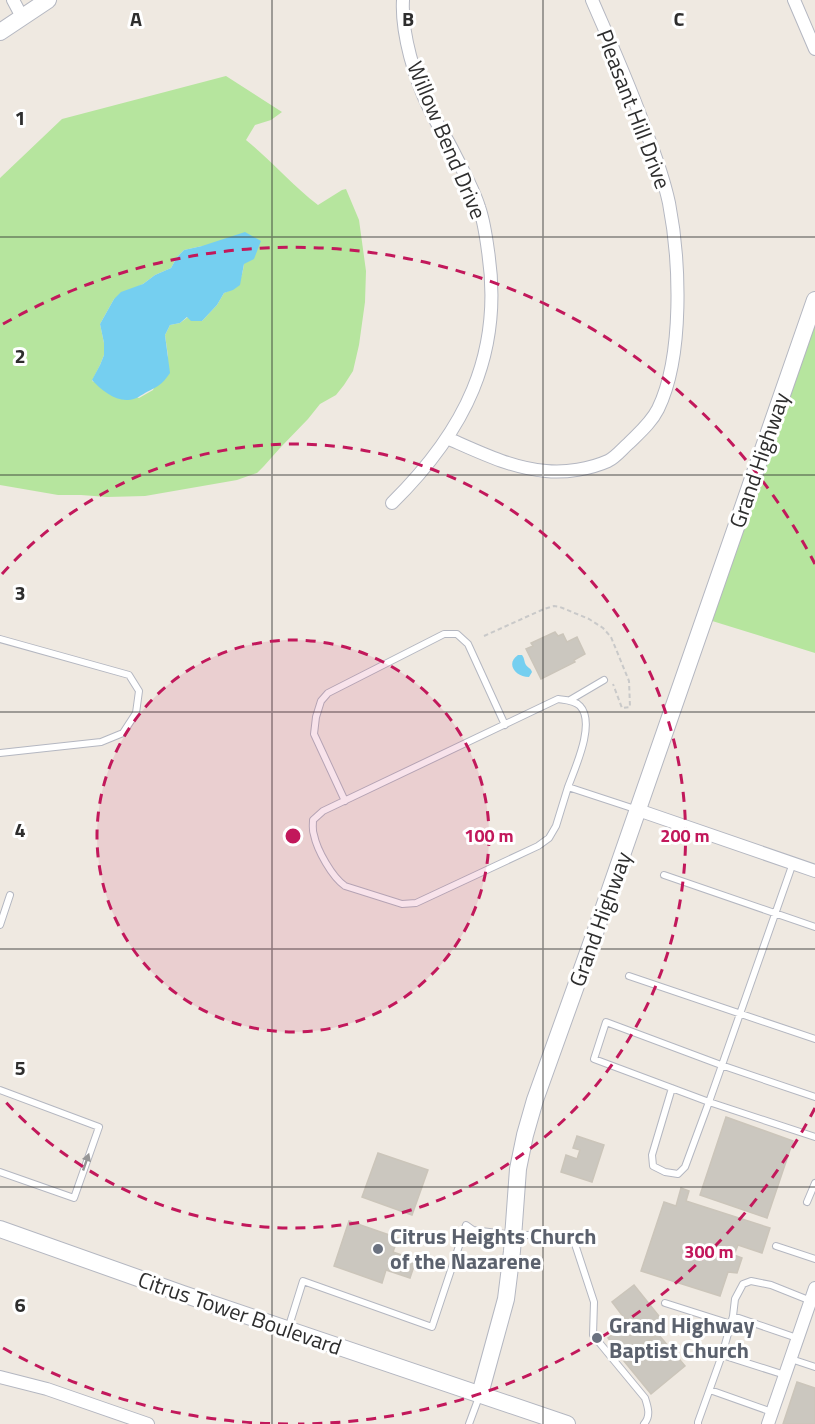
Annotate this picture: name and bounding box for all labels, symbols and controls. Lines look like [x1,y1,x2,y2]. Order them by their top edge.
text: A [130,3,142,34]
text: B [402,3,414,34]
text: C [674,3,685,34]
street label: Pleasant Hill Drive [588,24,680,194]
street label: Willow Bend Drive [398,56,496,224]
text: 1 [14,102,26,133]
text: 2 [14,340,26,371]
street label: Grand Highway [720,387,798,532]
text: 3 [14,577,26,608]
text: 4 [14,814,26,845]
text: 100 m [464,822,514,849]
text: 200 m [660,822,710,849]
centre of rings [283,826,303,846]
street label: Grand Highway [560,846,640,991]
text: 5 [14,1052,26,1083]
one-way arrow [82,1153,92,1171]
place label: Citrus Heights Church of the Nazarene [390,1219,596,1278]
text: 300 m [684,1238,734,1265]
marker: Citrus Heights Church of the Nazarene [371,1242,385,1256]
street label: Citrus Tower Boulevard [134,1262,346,1364]
text: 6 [14,1289,26,1320]
place label: Grand Highway Baptist Church [609,1308,754,1367]
marker: Grand Highway Baptist Church [590,1331,604,1345]

